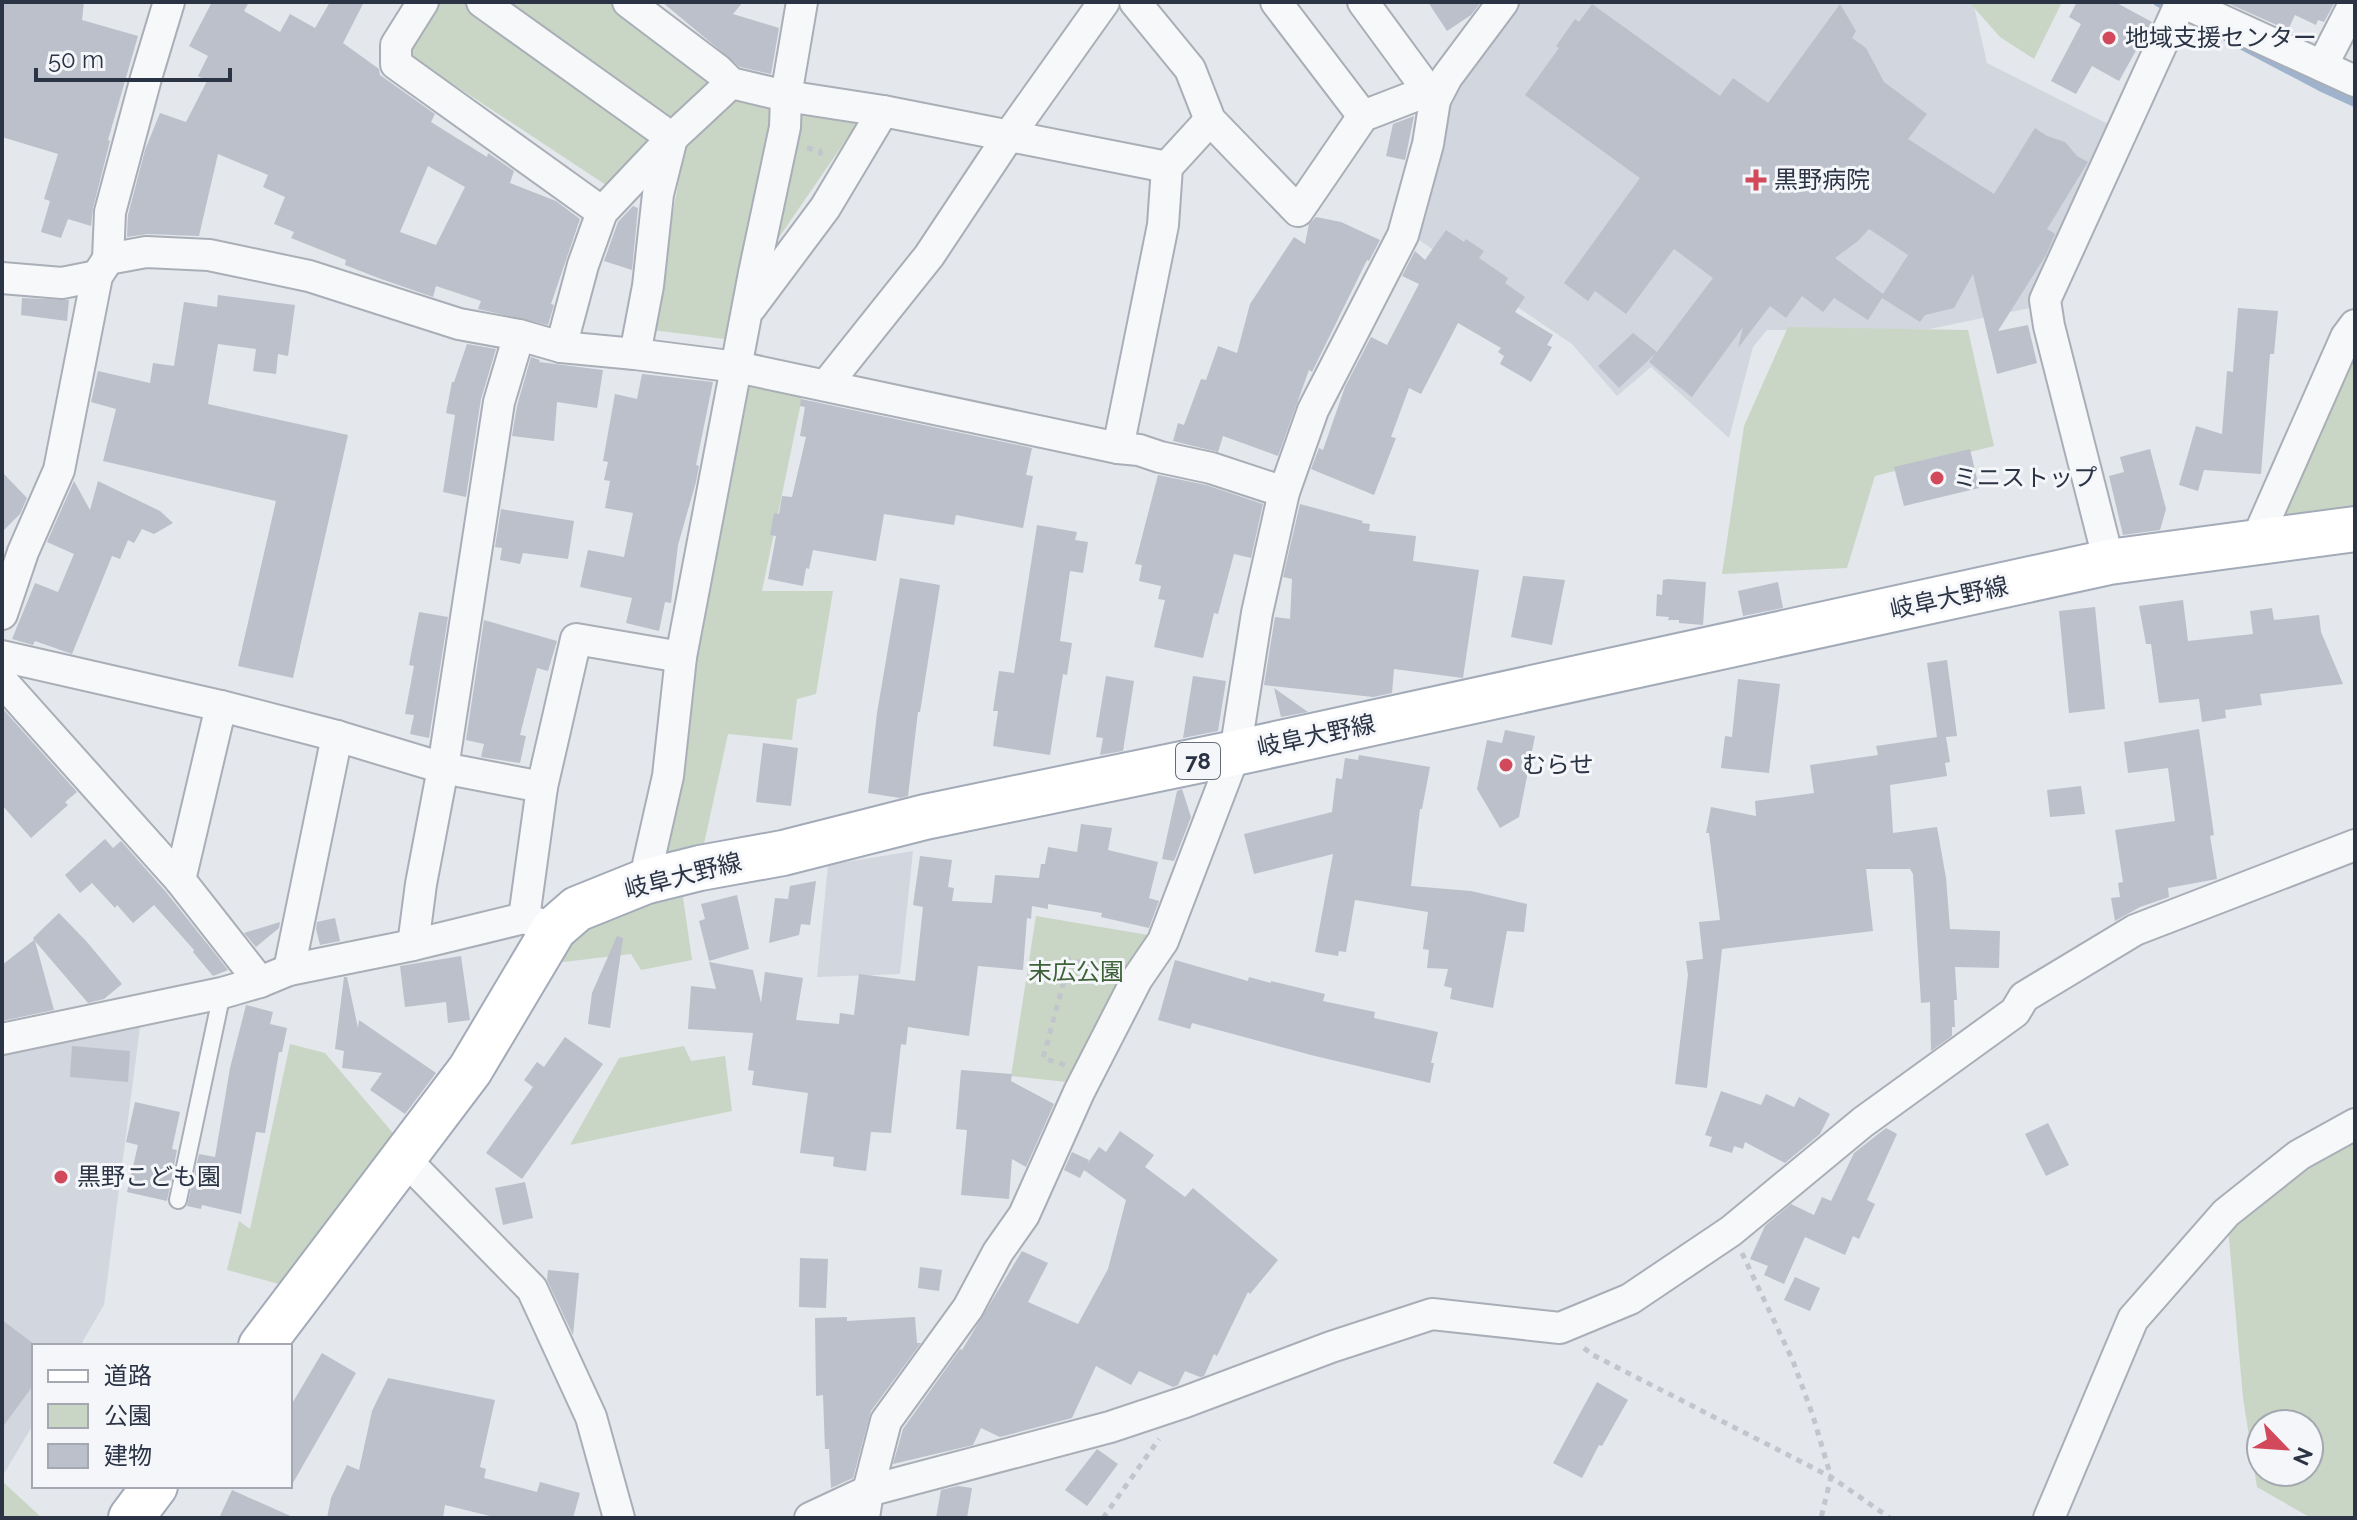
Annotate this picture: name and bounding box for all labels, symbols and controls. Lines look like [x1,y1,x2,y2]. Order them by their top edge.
place label: 地域支援センター [2125,23,2317,52]
marker: 地域支援センター [2100,29,2118,47]
scale bar [36,32,230,82]
text: 50 m [48,45,104,74]
place label: 黒野病院 [1774,165,1870,194]
marker: 黒野病院 [1745,169,1767,191]
place label: ミニストップ [1953,463,2097,492]
marker: ミニストップ [1928,469,1946,487]
street label: 岐阜大野線 [1887,571,2011,624]
street label: 岐阜大野線 [1254,709,1378,762]
road number: 78 [1176,743,1220,779]
place label: むらせ [1522,750,1594,779]
marker: むらせ [1497,756,1515,774]
street label: 岐阜大野線 [621,847,745,904]
park label: 末広公園 [1028,957,1124,986]
place label: 黒野こども園 [77,1162,221,1191]
marker: 黒野こども園 [52,1168,70,1186]
legend [32,1344,292,1488]
text: 道路 [104,1361,152,1390]
text: 公園 [104,1401,152,1430]
north arrow [2245,1408,2325,1488]
text: 建物 [104,1441,152,1470]
text: N [2288,1443,2318,1470]

